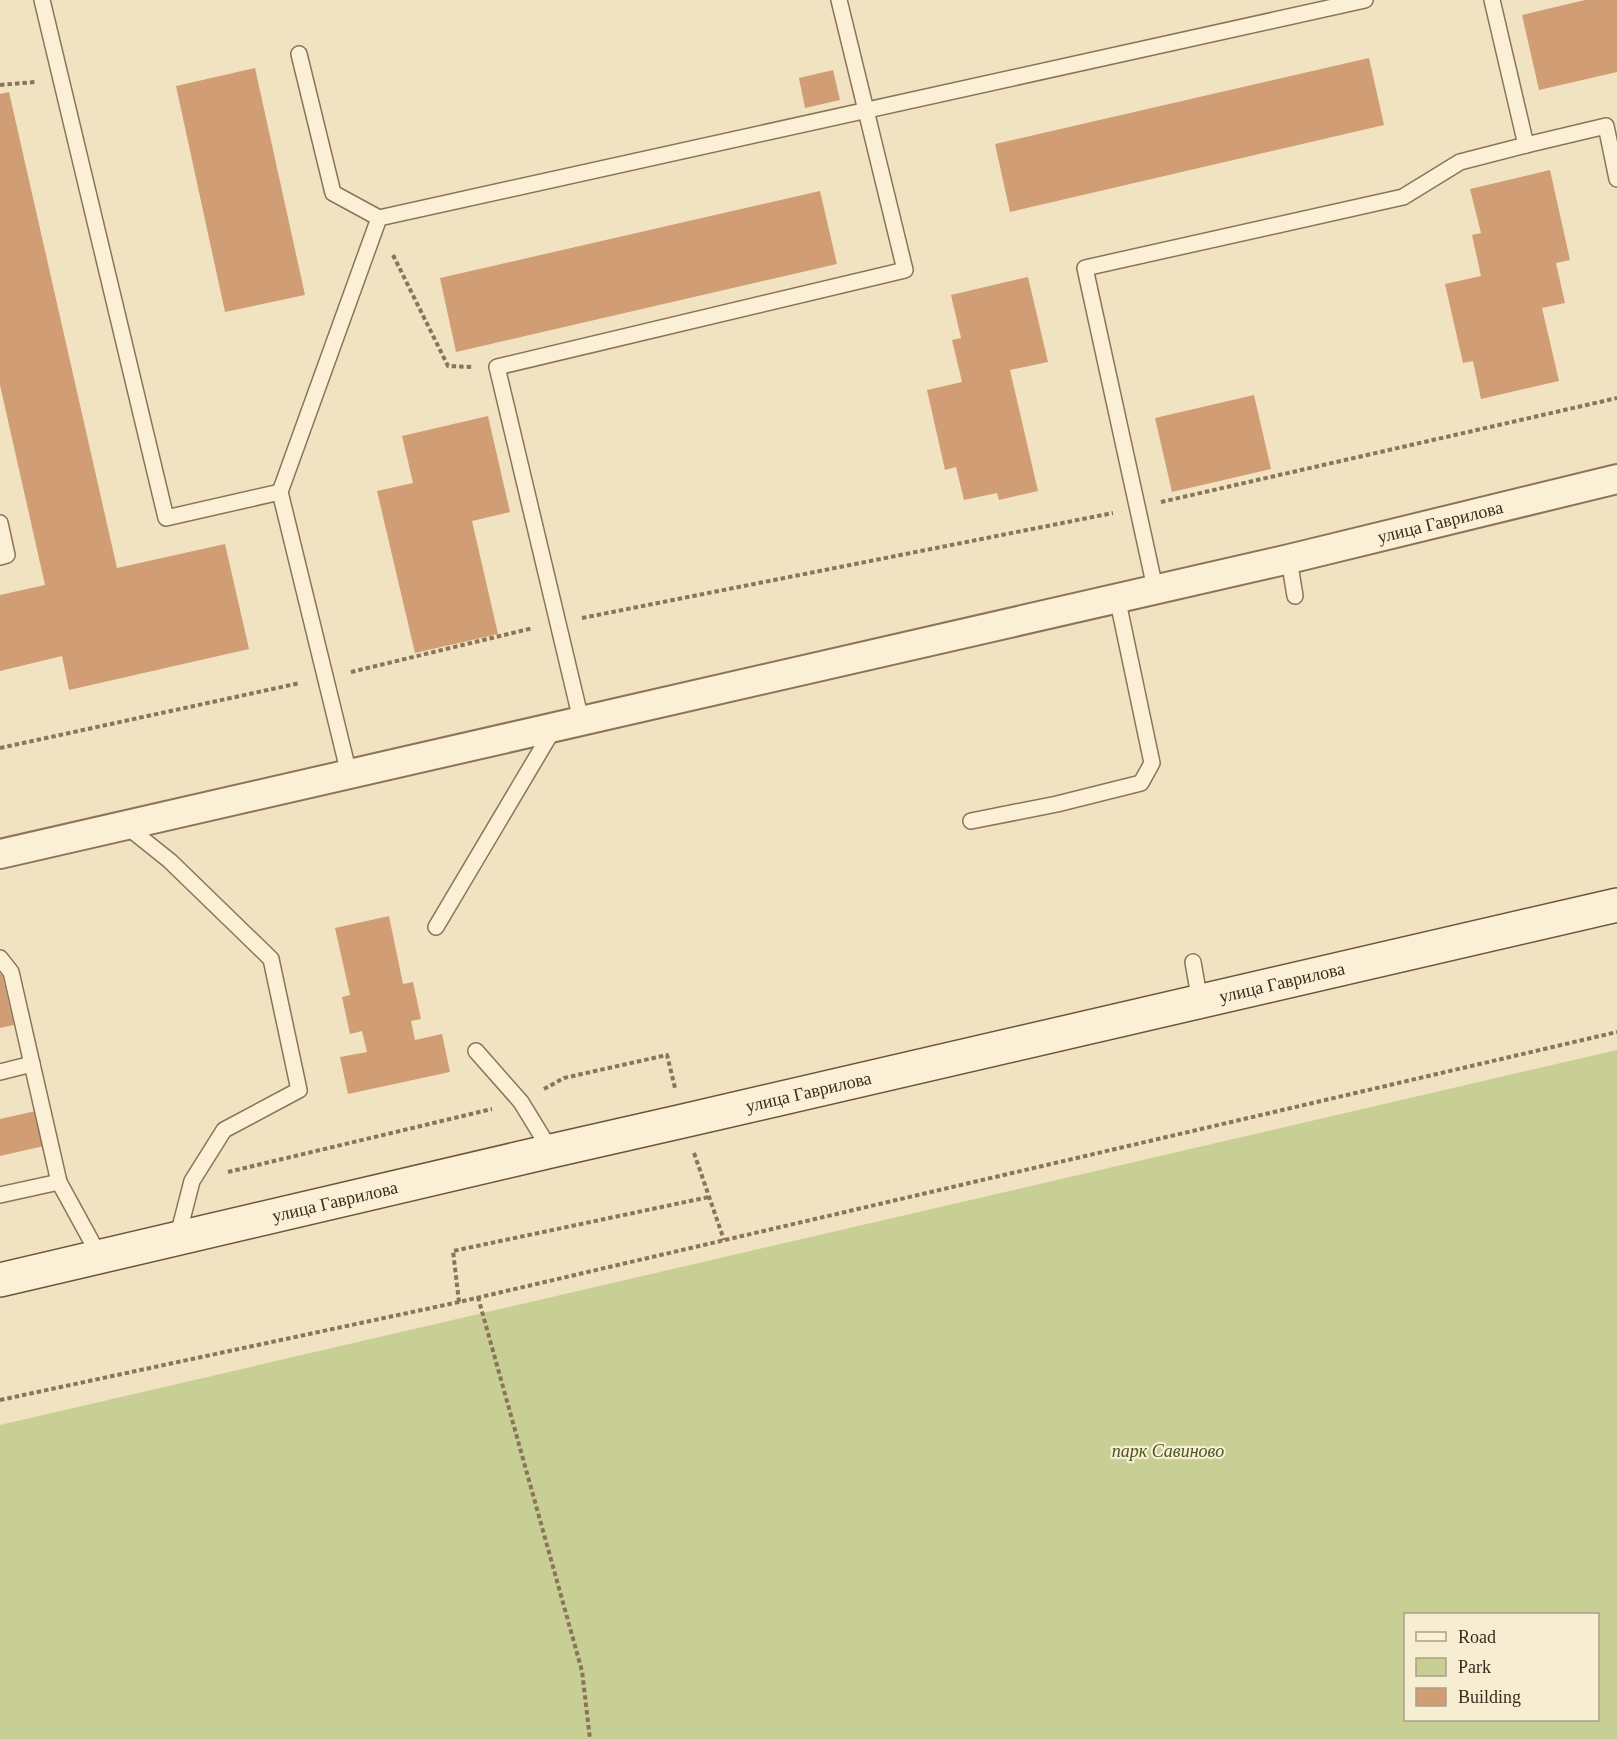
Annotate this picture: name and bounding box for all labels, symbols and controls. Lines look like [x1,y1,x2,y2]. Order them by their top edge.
street label: улица Гаврилова [1376,497,1505,547]
street label: улица Гаврилова [1217,958,1347,1007]
street label: улица Гаврилова [744,1068,873,1116]
street label: улица Гаврилова [270,1177,400,1226]
park label: парк Савиново [1112,1441,1224,1461]
legend [1404,1613,1599,1721]
text: Road [1458,1627,1496,1647]
text: Park [1458,1657,1491,1677]
text: Building [1458,1687,1521,1707]

